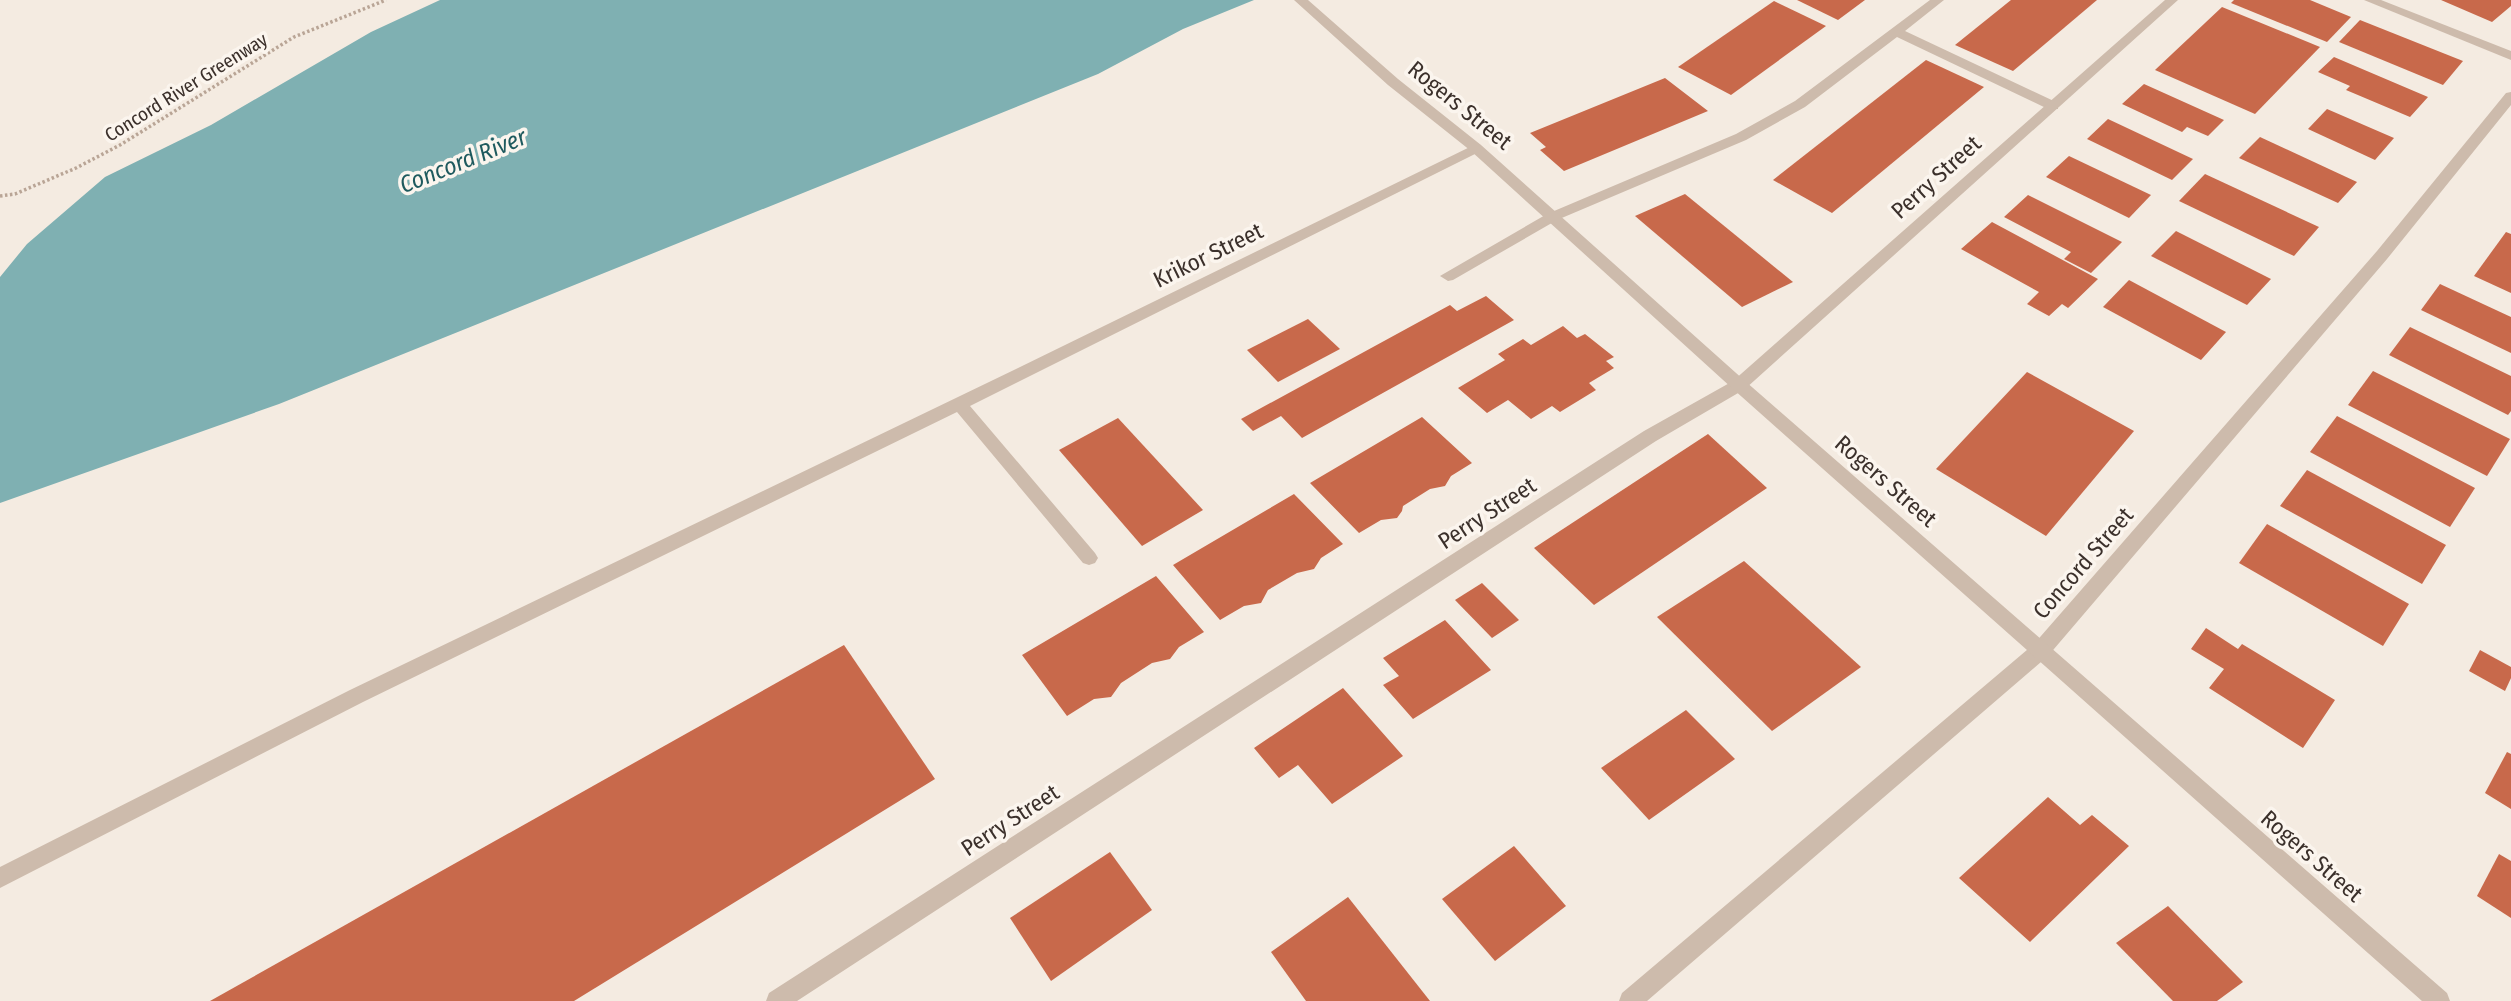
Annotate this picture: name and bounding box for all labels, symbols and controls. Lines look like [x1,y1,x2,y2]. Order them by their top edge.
street label: Concord River Greenway [101,27,272,146]
street label: Rogers Street [1402,55,1518,156]
water label: Concord River [395,123,531,199]
street label: Perry Street [1885,129,1987,225]
street label: Krikor Street [1149,216,1268,294]
street label: Rogers Street [1829,429,1943,533]
street label: Perry Street [1433,471,1542,555]
street label: Concord Street [2027,501,2139,624]
street label: Perry Street [956,778,1065,862]
street label: Rogers Street [2255,804,2369,908]

